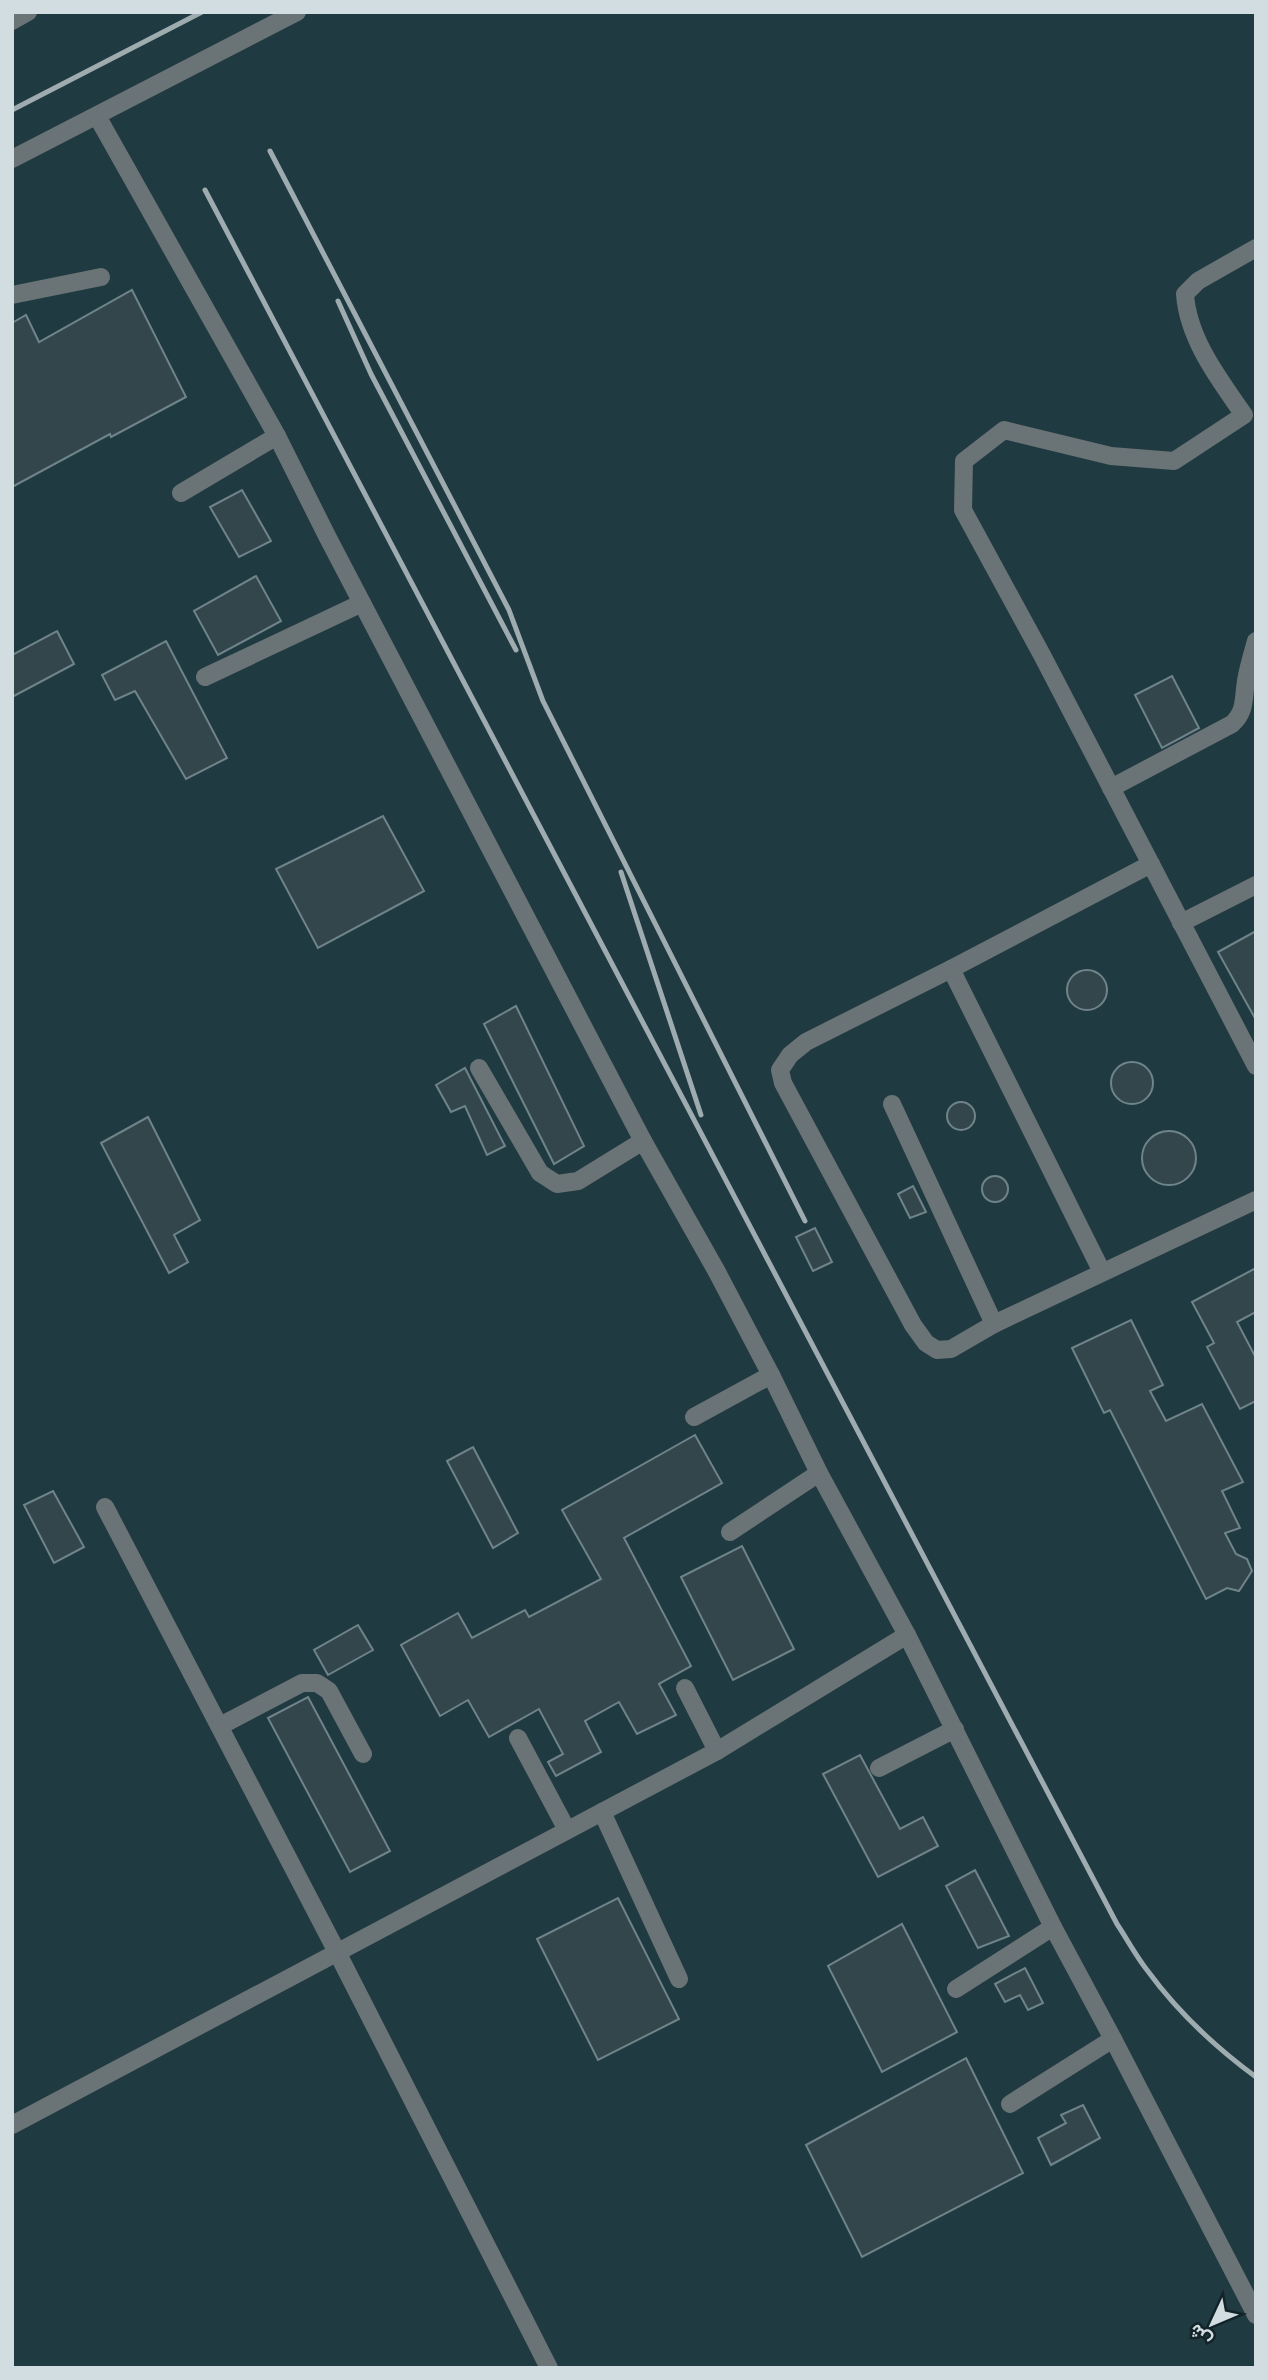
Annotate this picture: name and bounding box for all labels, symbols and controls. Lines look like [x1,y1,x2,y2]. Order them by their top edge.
north arrow [1177,2289,1247,2359]
text: ش [1183,2319,1216,2352]

